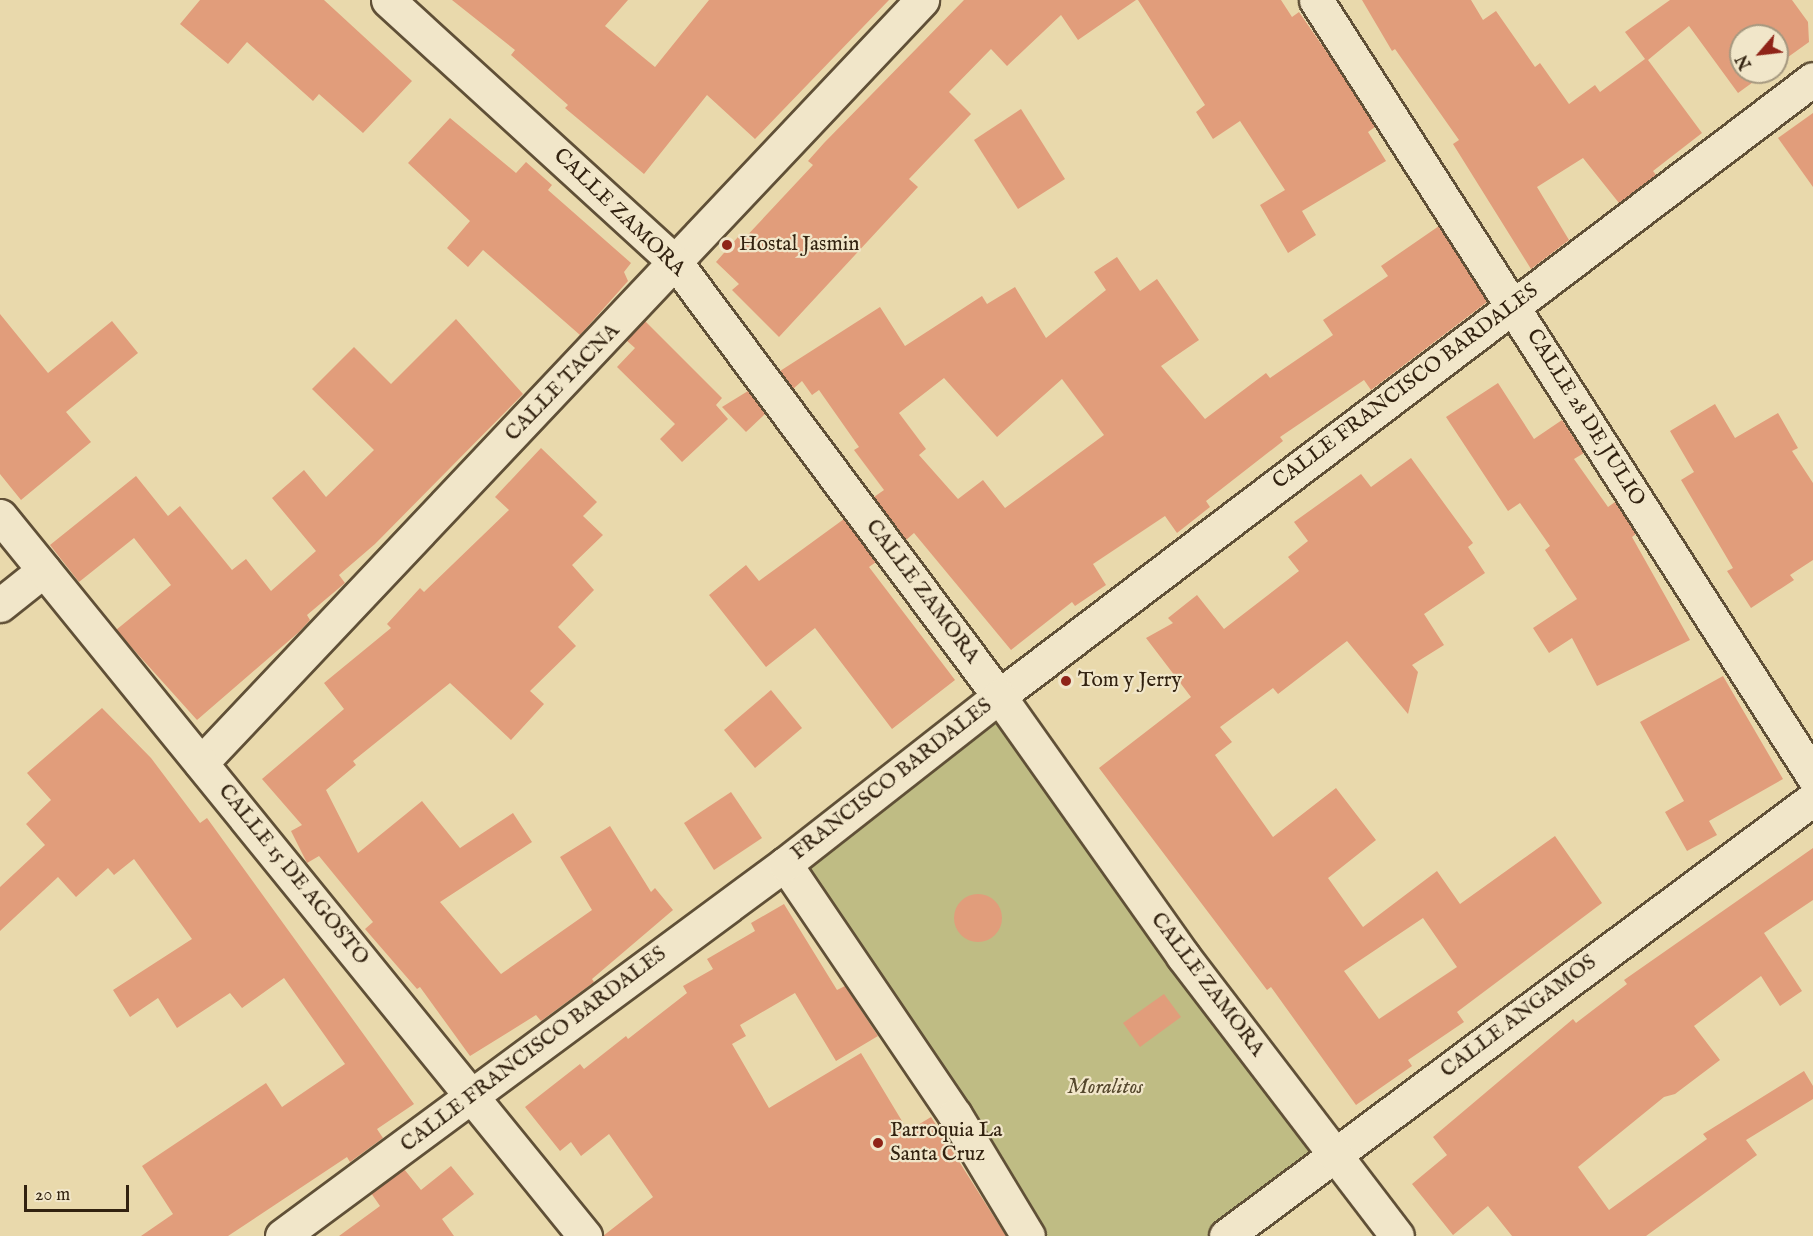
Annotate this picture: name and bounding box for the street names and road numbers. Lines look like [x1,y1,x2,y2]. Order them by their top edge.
street label: CALLE ZAMORA [548,144,690,282]
street label: CALLE FRANCISCO BARDALES [1268,279,1544,495]
street label: CALLE TACNA [501,319,625,447]
street label: CALLE 28 DE JULIO [1520,325,1650,511]
street label: CALLE ZAMORA [860,515,984,669]
street label: FRANCISCO BARDALES [787,694,997,866]
street label: CALLE 15 DE AGOSTO [212,780,374,970]
street label: CALLE ZAMORA [1145,908,1269,1062]
street label: CALLE FRANCISCO BARDALES [396,942,672,1158]
street label: CALLE ANGAMOS [1436,950,1602,1084]

